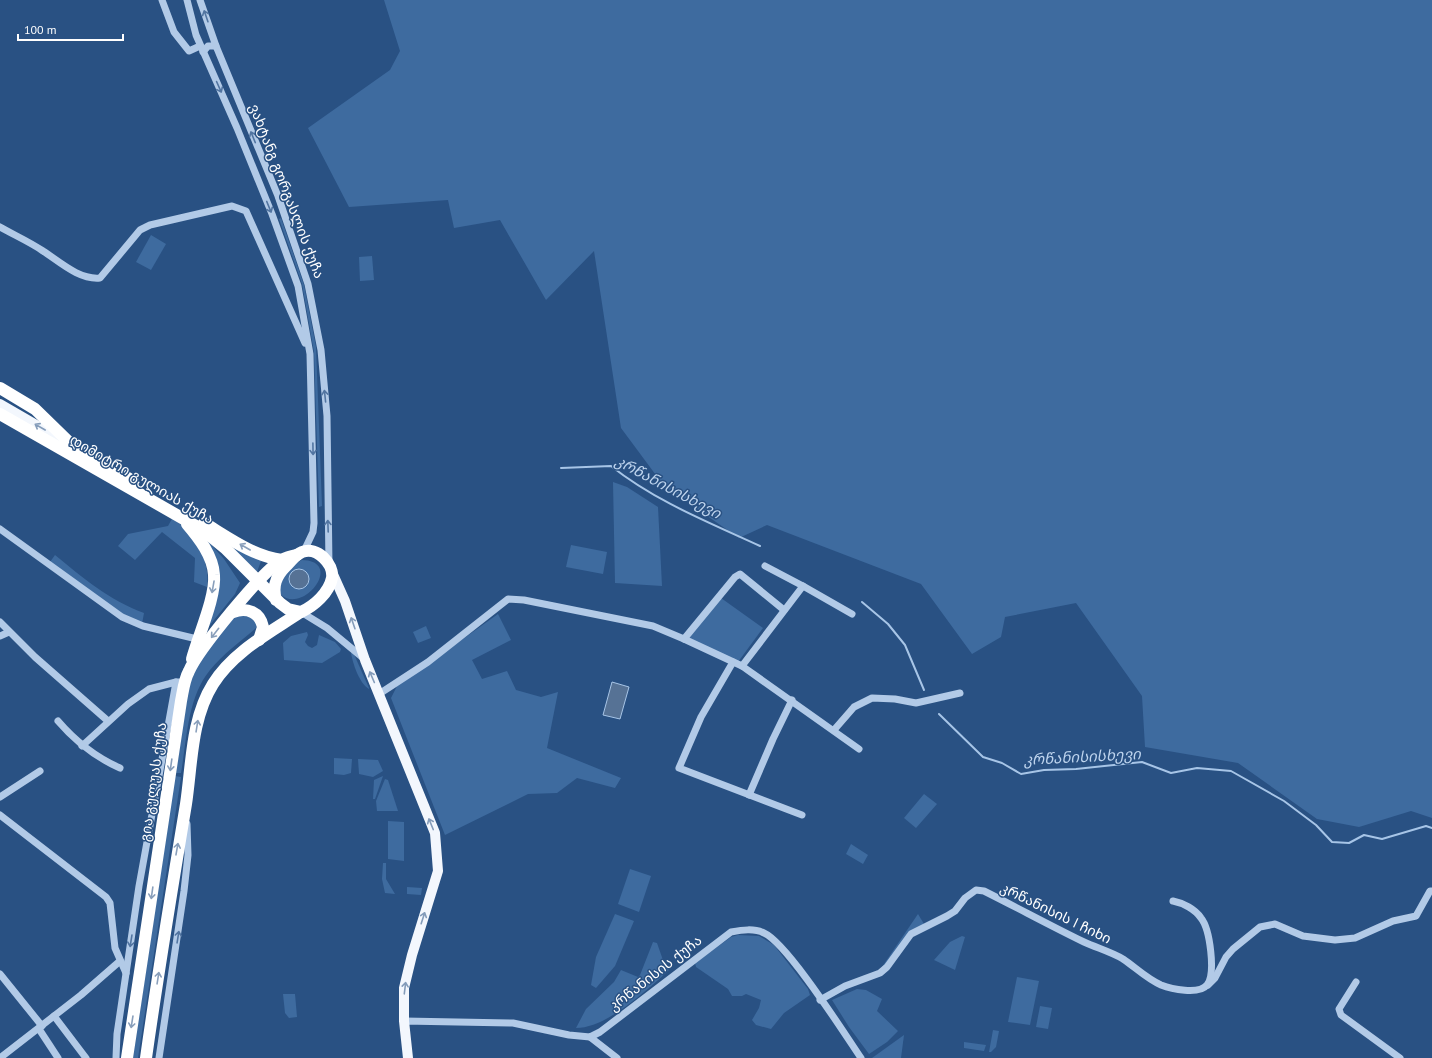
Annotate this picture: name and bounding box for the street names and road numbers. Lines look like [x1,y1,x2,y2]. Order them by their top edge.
street label: ვახტანგ გორგასლის ქუჩა [245,101,329,281]
street label: დიმიტრი გულიას ქუჩა [67,430,217,528]
street label: გია გულუას ქუჩა [136,721,170,843]
street label: კრწანისის I ჩიხი [998,878,1114,948]
street label: კრწანისის ქუჩა [605,931,705,1015]

